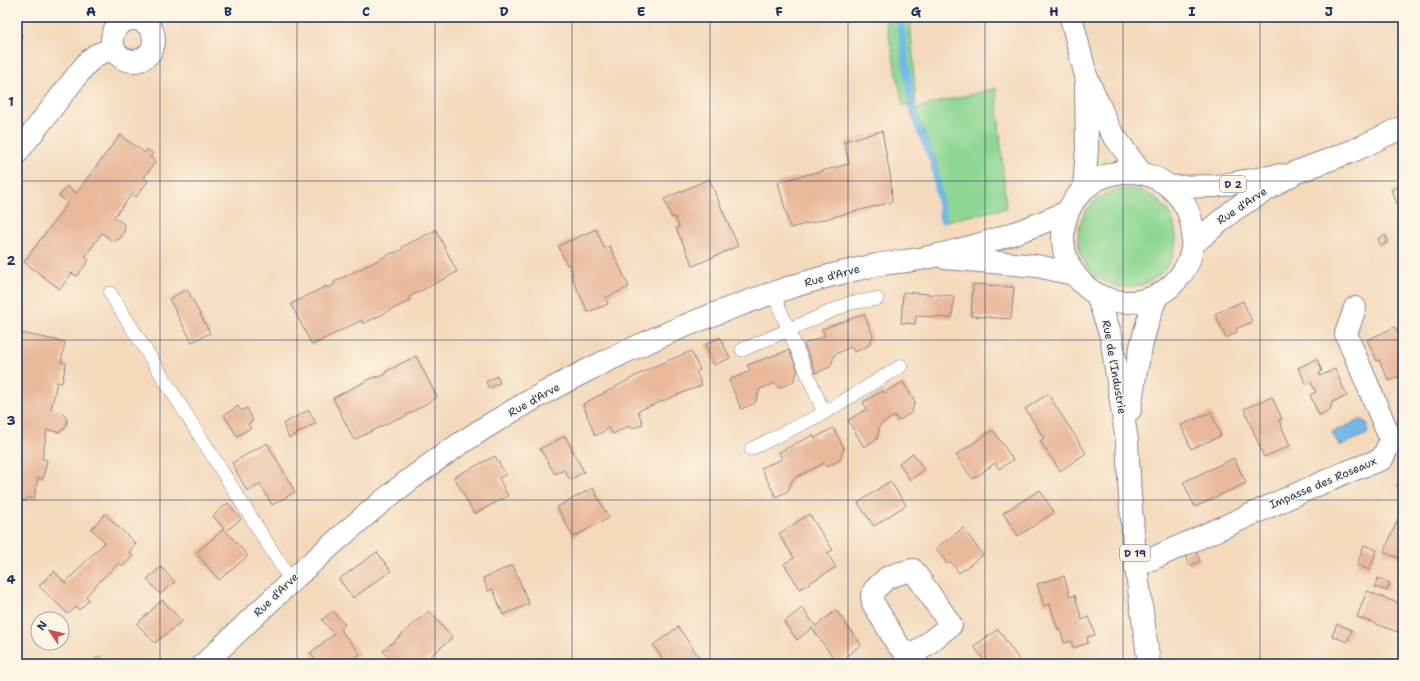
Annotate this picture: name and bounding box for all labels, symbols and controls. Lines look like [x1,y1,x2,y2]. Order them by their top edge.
text: A [86,3,96,20]
text: B [224,3,232,20]
text: C [362,3,370,20]
text: D [499,3,509,20]
text: E [637,3,646,20]
text: F [775,3,783,20]
text: G [911,3,922,20]
text: H [1049,3,1059,20]
text: I [1188,3,1196,20]
text: J [1325,3,1333,20]
text: 1 [8,93,14,110]
road number: D 2 [1220,176,1246,192]
street label: Rue d'Arve [1214,184,1270,228]
text: 2 [6,252,16,269]
street label: Rue d'Arve [803,261,861,291]
street label: Rue de l'Industrie [1098,319,1130,415]
street label: Rue d'Arve [505,380,563,420]
text: 3 [6,412,16,429]
street label: Impasse des Roseaux [1267,454,1379,512]
road number: D 19 [1120,545,1150,561]
street label: Rue d'Arve [250,570,302,620]
text: 4 [6,571,16,588]
north arrow [30,611,70,651]
text: N [34,617,51,633]

